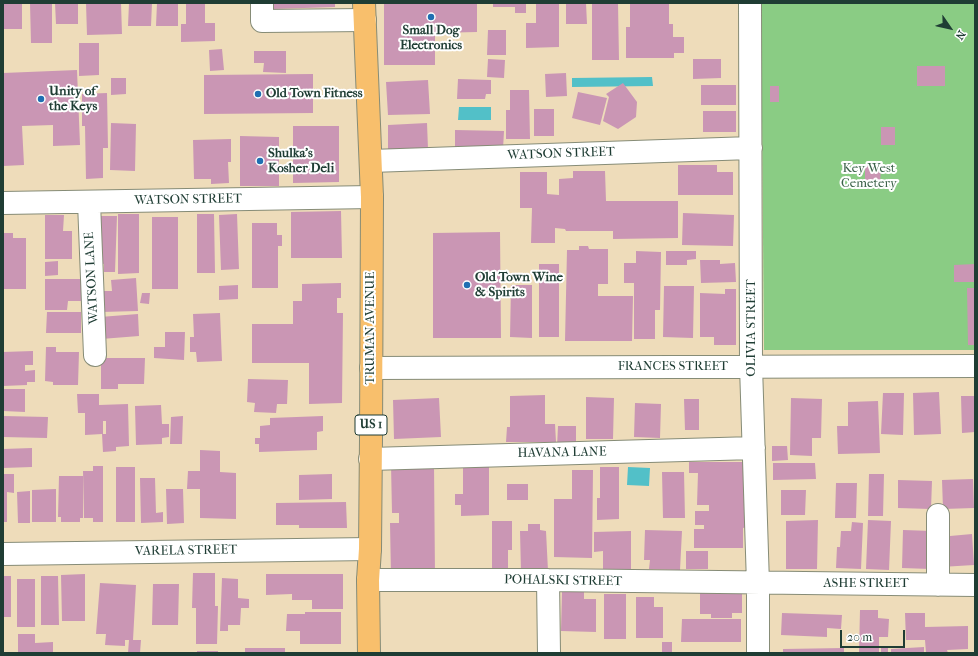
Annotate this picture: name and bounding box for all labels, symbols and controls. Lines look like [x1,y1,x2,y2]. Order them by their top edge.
north arrow [930,8,970,48]
marker: Small Dog Electronics [426,12,436,22]
place label: Small Dog Electronics [400,23,462,54]
text: N [953,28,968,42]
place label: Unity of the Keys [49,84,97,115]
place label: Old Town Fitness [266,86,362,102]
marker: Old Town Fitness [253,89,263,99]
marker: Unity of the Keys [36,94,46,104]
street label: WATSON STREET [507,144,615,164]
place label: Shulka's Kosher Deli [268,146,334,177]
marker: Shulka's Kosher Deli [255,156,265,166]
park label: Key West Cemetery [841,161,897,192]
street label: WATSON STREET [134,191,242,209]
street label: WATSON LANE [82,231,102,325]
place label: Old Town Wine & Spirits [475,270,563,301]
street label: TRUMAN AVENUE [363,272,379,384]
street label: OLIVIA STREET [744,279,760,377]
marker: Old Town Wine & Spirits [462,280,472,290]
street label: FRANCES STREET [618,359,728,375]
road number: US 1 [355,415,387,435]
street label: HAVANA LANE [517,444,607,462]
street label: VARELA STREET [135,542,237,560]
street label: POHALSKI STREET [504,572,622,590]
street label: ASHE STREET [823,576,909,592]
scale bar [842,622,907,648]
text: 20 m [847,630,872,644]

